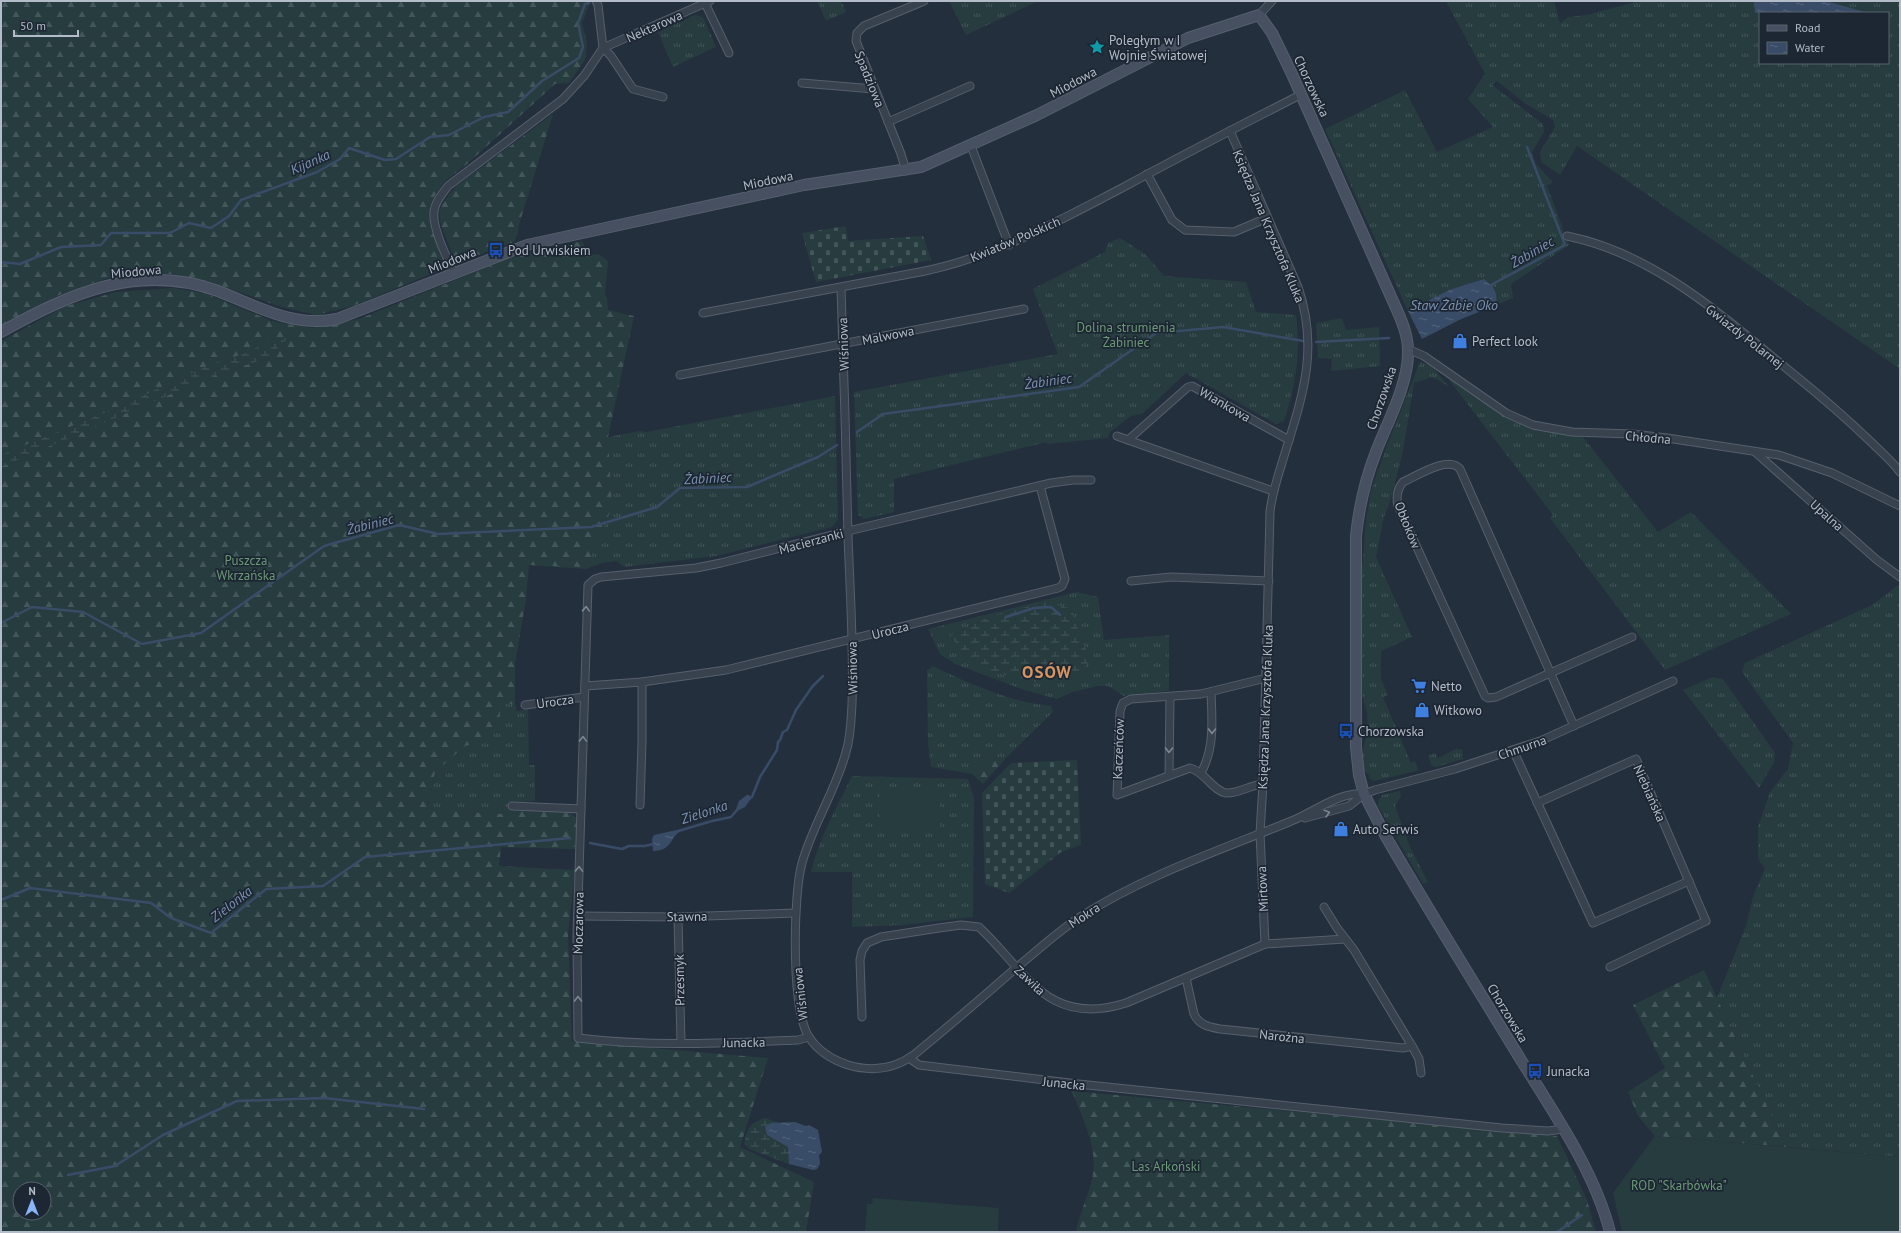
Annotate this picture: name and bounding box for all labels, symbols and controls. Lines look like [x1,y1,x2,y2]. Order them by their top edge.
street label: Nektarowa [623,7,685,46]
scale bar [14,12,78,38]
legend [1759,12,1889,64]
text: 50 m [20,18,46,33]
text: Road [1795,20,1820,35]
place label: Poległym w I Wojnie Światowej [1109,32,1207,64]
place icon: Poległym w I Wojnie Światowej [1088,38,1106,56]
text: Water [1795,40,1825,55]
street label: Spadziowa [851,48,889,110]
street label: Chorzowska [1290,53,1333,120]
street label: Miodowa [1047,63,1100,102]
water label: Kijanka [287,145,333,179]
street label: Księdza Jana Krzysztofa Kluka [1229,147,1309,305]
street label: Miodowa [742,167,795,194]
street label: Kwiatów Polskich [968,213,1063,266]
water label: Żabiniec [1506,232,1558,272]
bus stop icon: Pod Urwiskiem [487,241,505,259]
place label: Pod Urwiskiem [508,242,591,259]
street label: Miodowa [426,243,479,278]
street label: Miodowa [110,261,162,282]
water label: Staw Żabie Oko [1410,296,1498,314]
street label: Gwiazdy Polarnej [1702,300,1787,372]
street label: Wiśniowa [834,317,853,371]
park label: Dolina strumienia Żabiniec [1077,319,1175,351]
street label: Malwowa [861,322,916,349]
shop icon: Perfect look [1451,332,1469,350]
place label: Perfect look [1472,333,1539,350]
street label: Chorzowska [1363,364,1400,432]
water label: Żabiniec [1022,369,1074,393]
street label: Wiankowa [1196,383,1254,426]
street label: Chłodna [1624,427,1672,448]
water label: Żabiniec [683,468,734,488]
street label: Upalna [1806,496,1847,535]
street label: Obłoków [1390,499,1425,552]
water label: Żabiniec [344,509,397,539]
street label: Macierzanki [777,525,845,558]
park label: Puszcza Wkrzańska [217,552,275,584]
one-way arrow [582,606,591,612]
street label: Urocza [870,618,911,643]
street label: Księdza Jana Krzysztofa Kluka [1254,624,1277,790]
street label: Wiśniowa [844,641,861,695]
district label: OSÓW [1022,661,1072,683]
supermarket icon: Netto [1410,677,1428,695]
place label: Netto [1431,678,1462,695]
street label: Urocza [535,690,575,713]
shop icon: Witkowo [1413,701,1431,719]
place label: Witkowo [1434,702,1482,719]
street label: Kaczeńców [1109,718,1128,780]
bus stop icon: Chorzowska [1337,722,1355,740]
place label: Chorzowska [1358,723,1424,740]
one-way arrow [1208,728,1216,734]
street label: Chmurna [1496,731,1549,764]
one-way arrow [579,736,587,742]
one-way arrow [1165,747,1173,753]
street label: Niebiańska [1629,762,1670,825]
water label: Zielonka [677,796,730,828]
one-way arrow [1323,809,1330,818]
shop icon: Auto Serwis [1332,820,1350,838]
place label: Auto Serwis [1353,821,1419,838]
one-way arrow [575,866,584,872]
street label: Mirtowa [1253,866,1272,912]
water label: Zielonka [206,882,256,927]
street label: Moczarowa [569,892,588,954]
street label: Mokra [1065,899,1103,932]
street label: Stawna [666,908,708,925]
street label: Przesmyk [671,953,688,1006]
street label: Zawiła [1011,962,1049,999]
street label: Wiśniowa [789,967,812,1021]
street label: Chorzowska [1483,981,1532,1046]
one-way arrow [574,996,582,1002]
street label: Narożna [1258,1026,1306,1047]
street label: Junacka [721,1034,766,1051]
bus stop icon: Junacka [1526,1062,1544,1080]
place label: Junacka [1546,1063,1590,1080]
street label: Junacka [1041,1073,1086,1094]
park label: Las Arkoński [1132,1158,1200,1175]
park label: ROD "Skarbówka" [1631,1177,1727,1194]
north arrow [12,1181,52,1221]
text: N [28,1184,36,1198]

